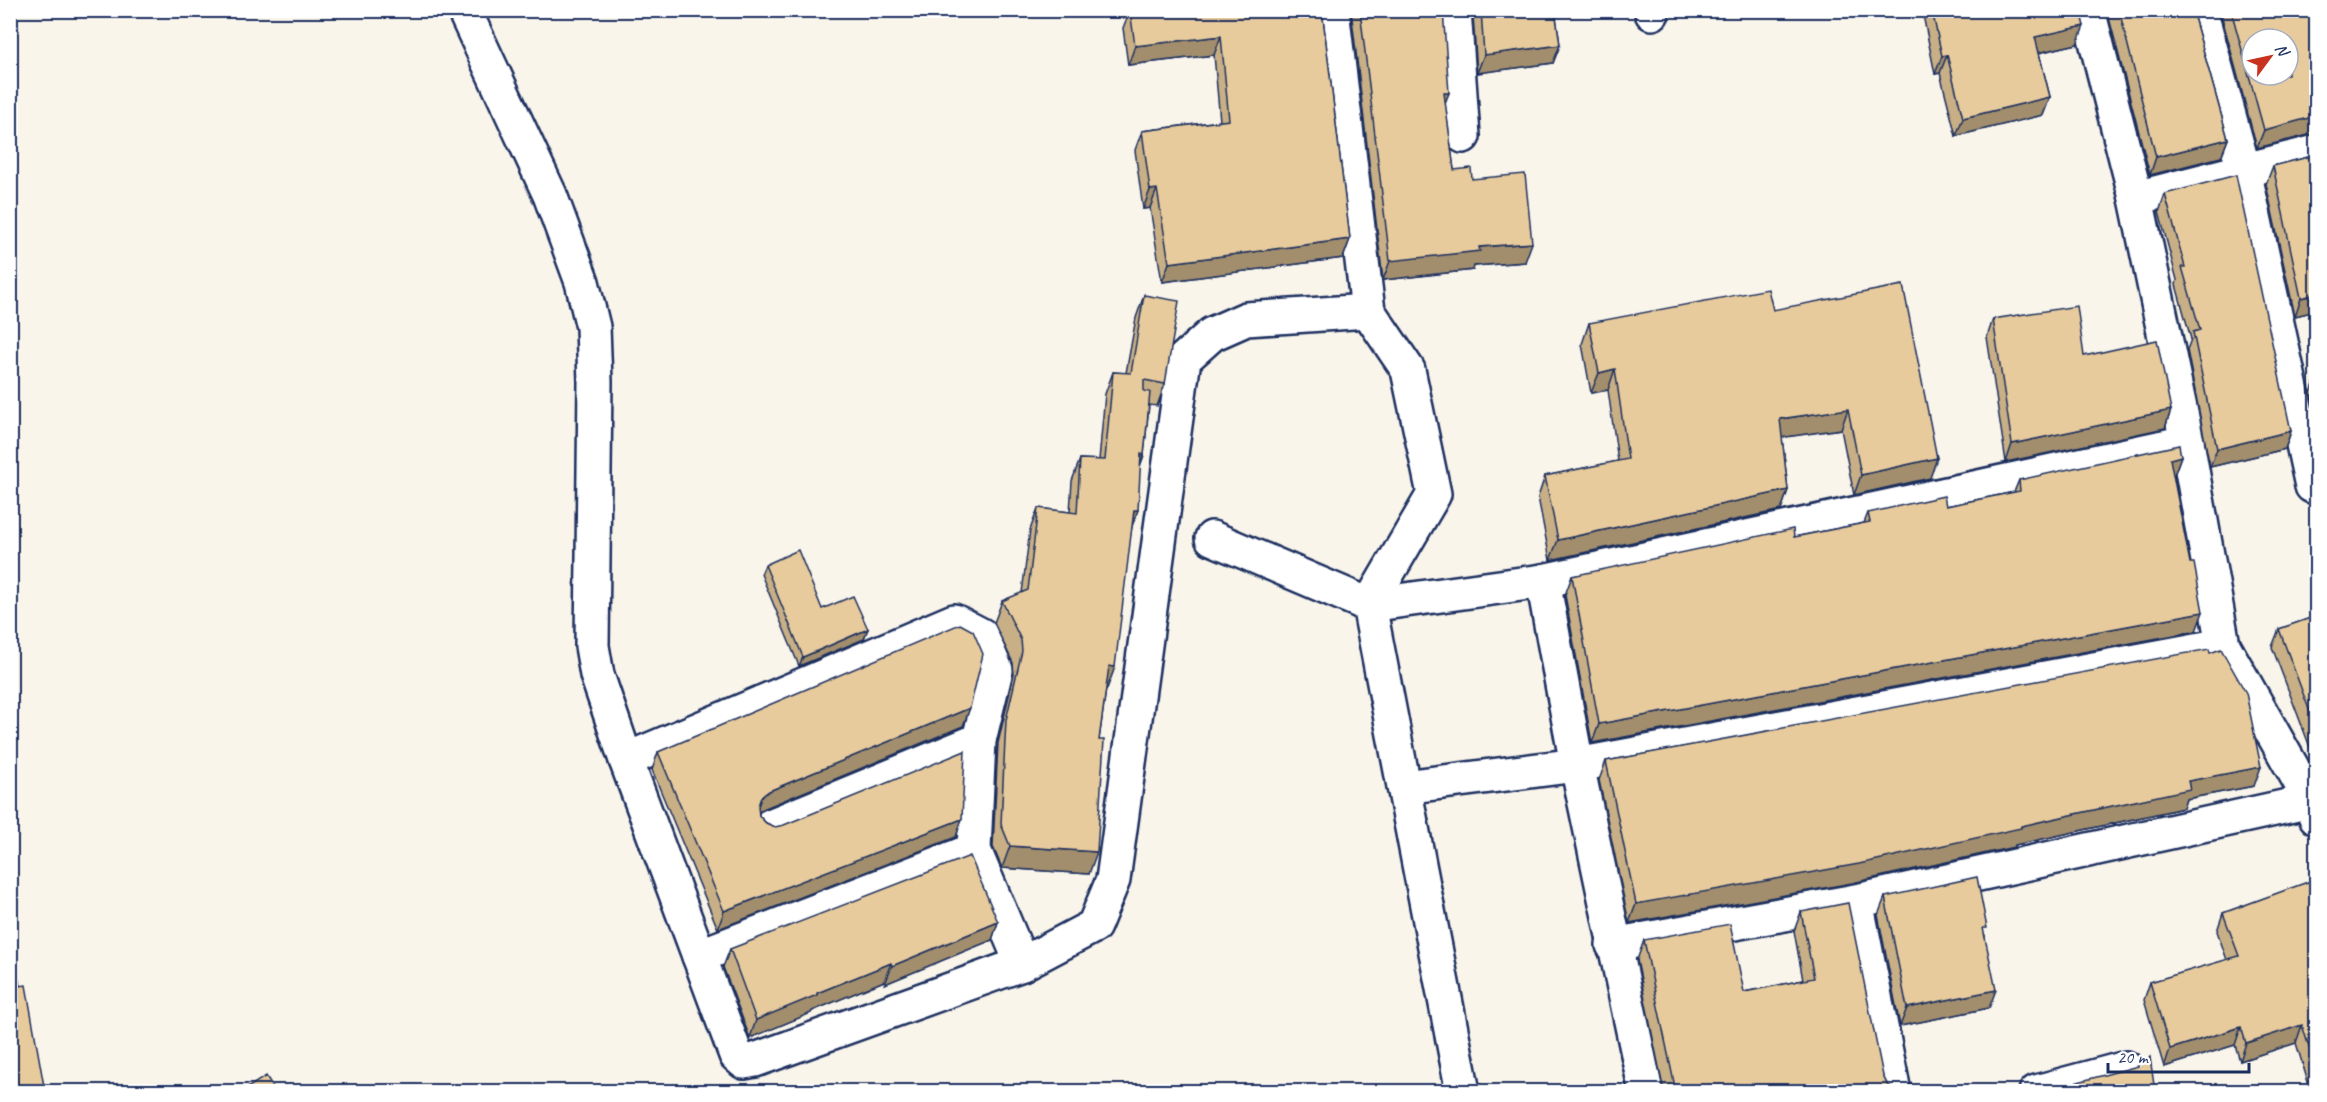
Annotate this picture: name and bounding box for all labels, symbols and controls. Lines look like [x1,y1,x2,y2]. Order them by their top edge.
north arrow [2240,27,2300,87]
text: N [2271,40,2295,62]
scale bar [2108,1036,2249,1074]
text: 20 m [2117,1046,2150,1068]

